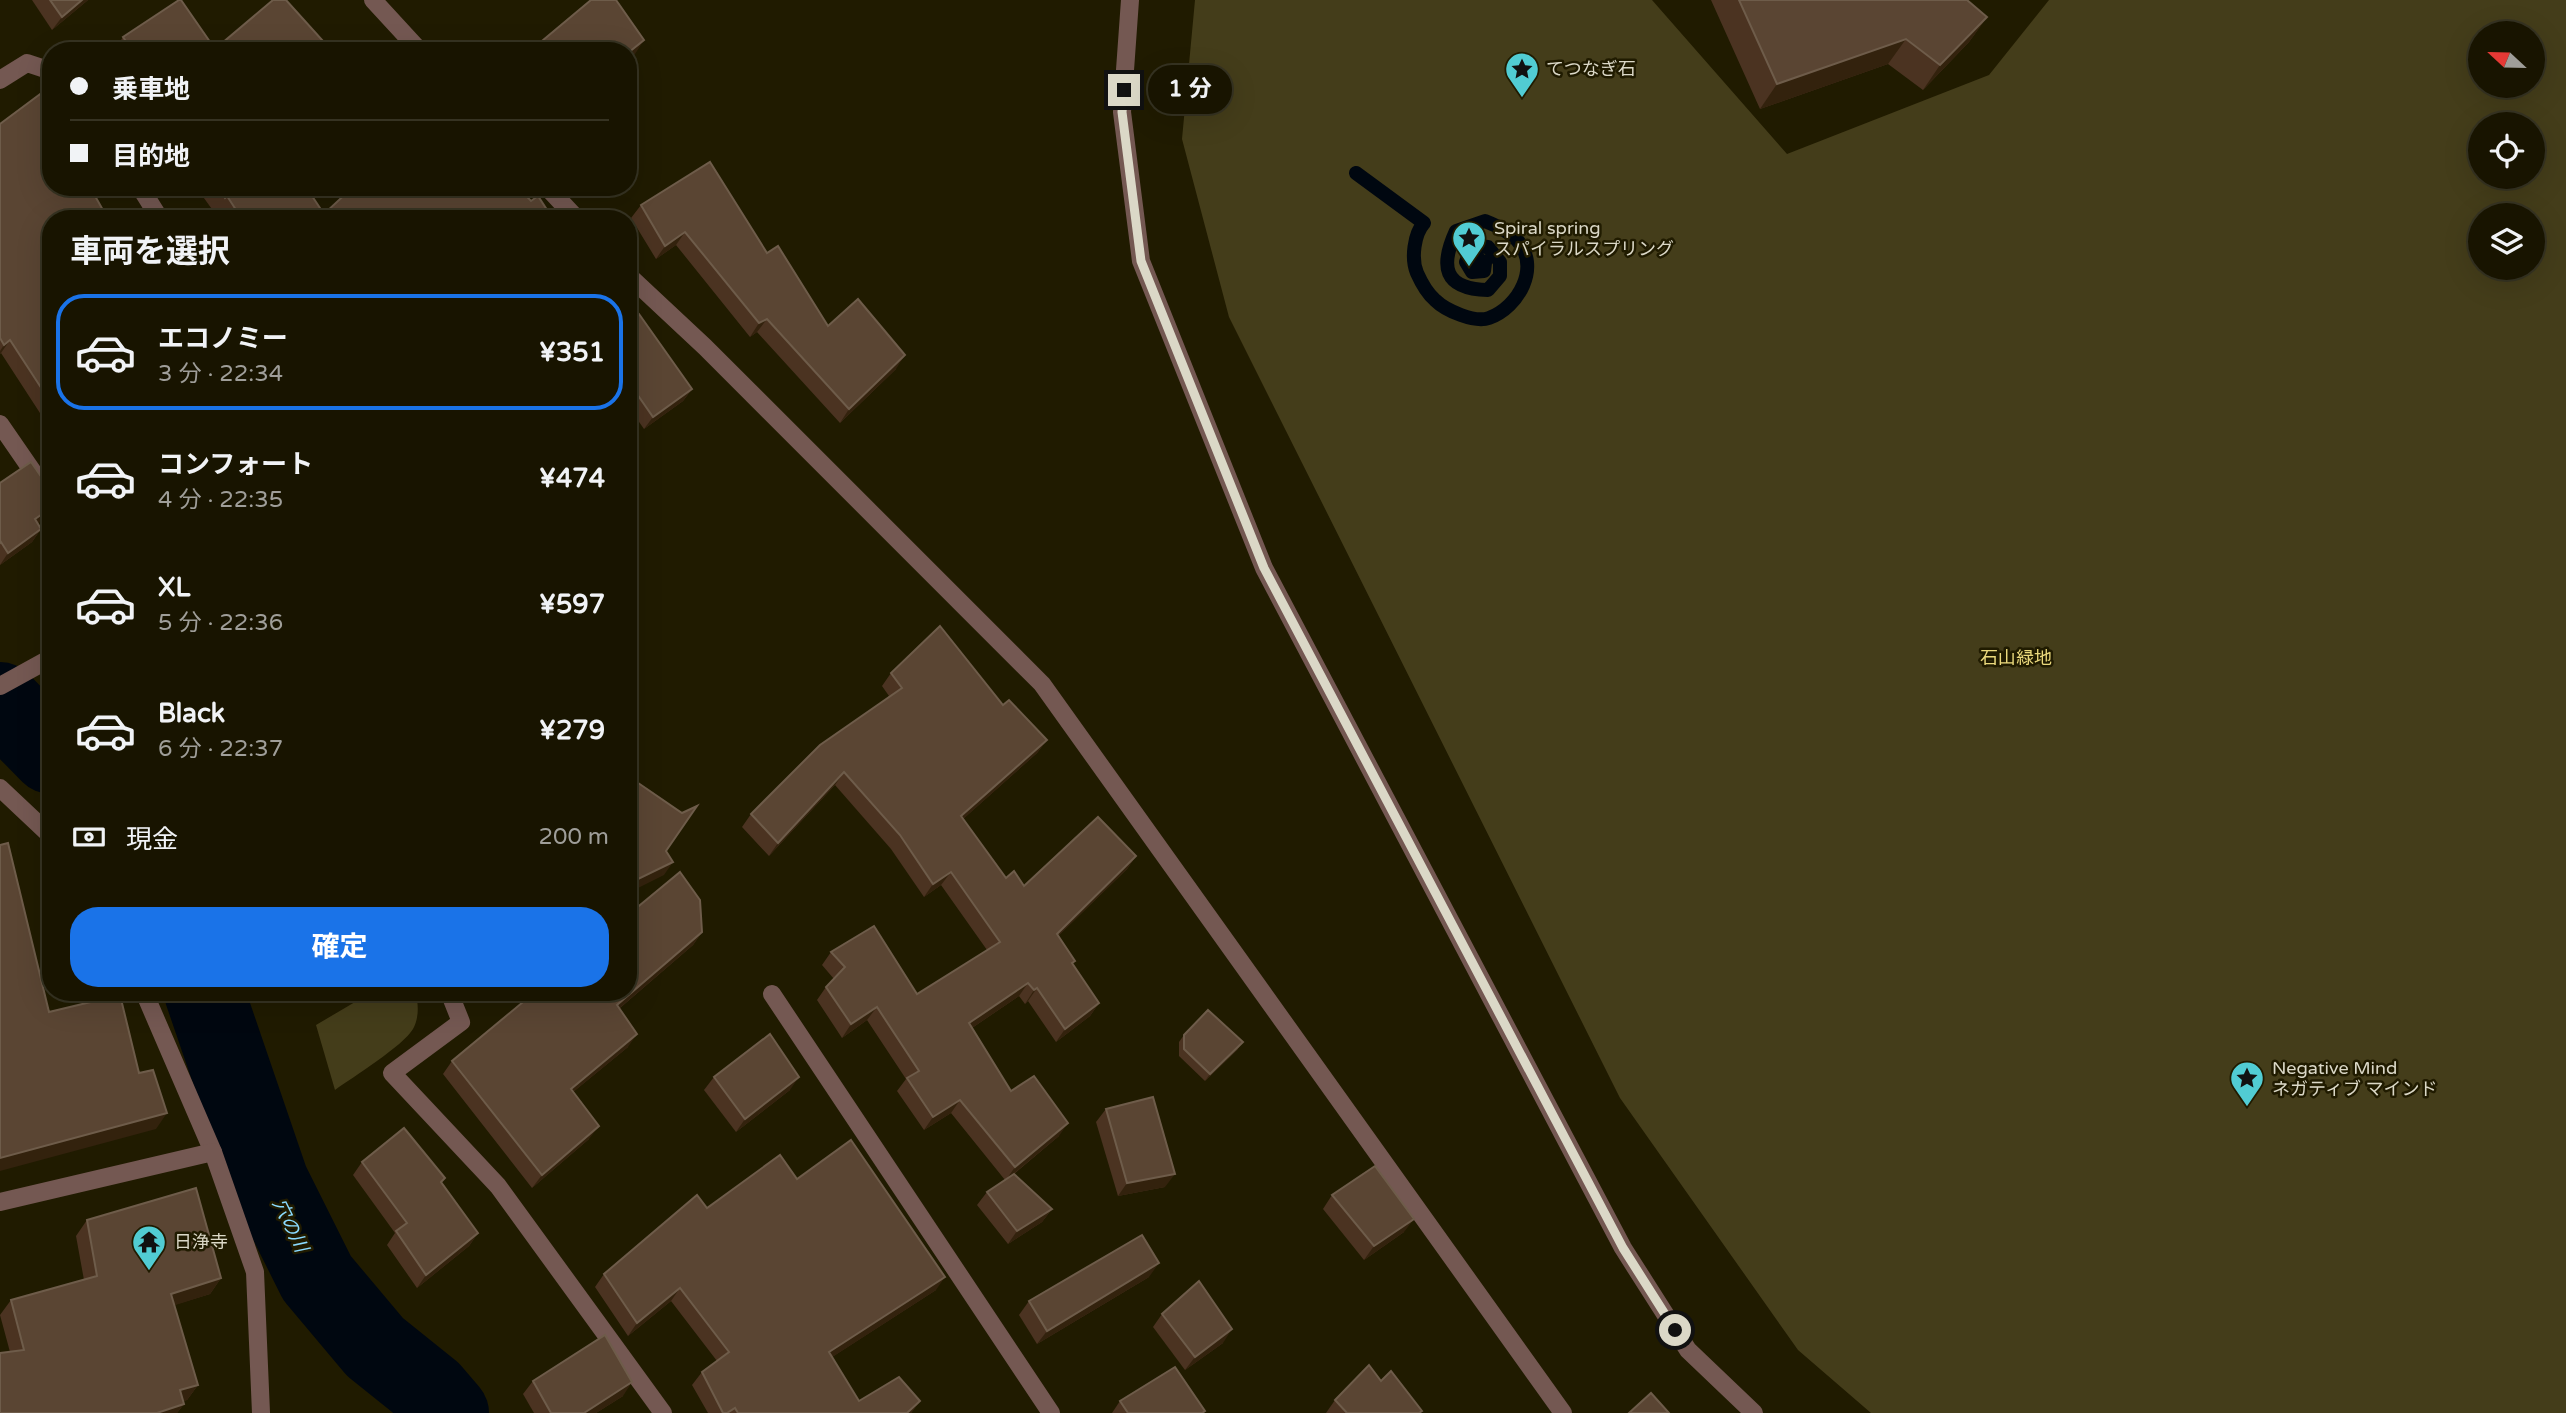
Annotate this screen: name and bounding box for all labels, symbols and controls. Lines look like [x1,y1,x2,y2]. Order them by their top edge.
north arrow [2468,21,2544,98]
map controls [2468,21,2545,280]
place icon: てつなぎ石 [1503,50,1541,99]
place label: てつなぎ石 [1546,58,1636,80]
callout: 1 分 [1148,66,1232,114]
text: 乗車地 [112,74,190,105]
route end [1108,74,1140,106]
text: 1 分 [1168,75,1212,103]
button: locate [2468,112,2545,189]
text: 目的地 [112,141,190,172]
button: layers [2468,203,2545,280]
place label: Spiral spring スパイラルスプリング [1494,217,1674,260]
place icon: Spiral spring スパイラルスプリング [1450,219,1488,268]
text: 車両を選択 [70,233,230,271]
icon: car [74,321,137,384]
text: エコノミー [158,323,288,354]
text: ¥351 [539,337,605,368]
text: 3 分 · 22:34 [158,360,283,388]
icon: car [74,447,137,510]
text: コンフォート [158,449,313,480]
text: ¥474 [539,463,605,494]
text: 4 分 · 22:35 [158,486,283,514]
text: XL [158,572,190,603]
icon: car [74,573,137,636]
text: ¥597 [539,589,605,620]
text: 5 分 · 22:36 [158,609,283,637]
park label: 石山緑地 [1980,647,2052,669]
text: Black [158,698,225,729]
icon: car [74,699,137,762]
text: ¥279 [539,715,605,746]
text: 6 分 · 22:37 [158,735,283,763]
icon: cash [70,818,108,856]
text: 200 m [539,823,609,851]
text: 現金 [126,824,178,855]
button: 確定 [70,907,609,987]
place label: Negative Mind ネガティブ マインド [2272,1057,2438,1100]
place icon: Negative Mind ネガティブ マインド [2228,1059,2266,1108]
water label: 穴の川 [268,1195,313,1258]
temple icon: 日浄寺 [130,1223,168,1272]
place label: 日浄寺 [174,1231,228,1253]
route start [1659,1314,1691,1346]

